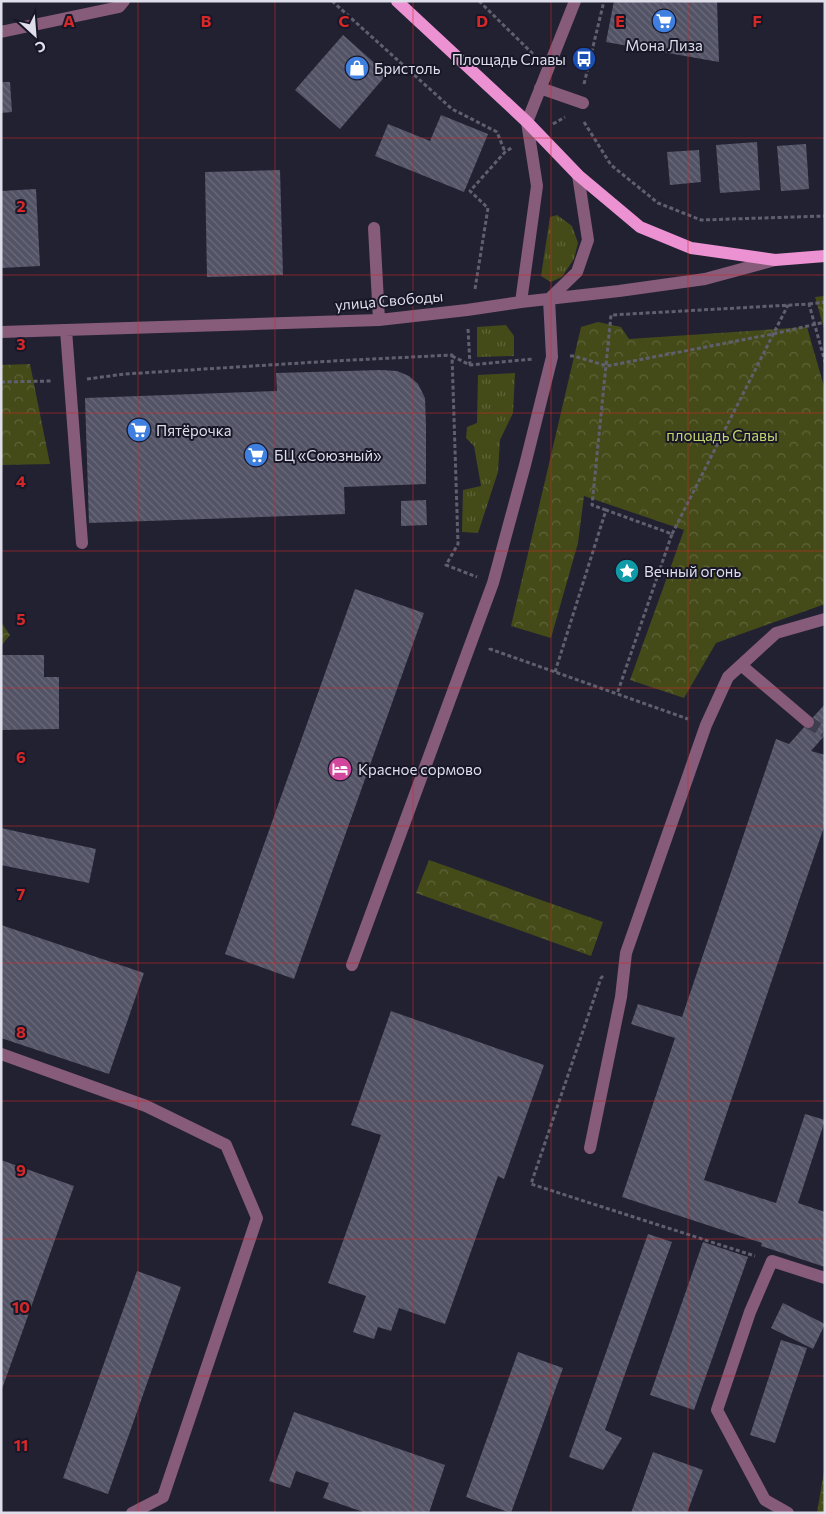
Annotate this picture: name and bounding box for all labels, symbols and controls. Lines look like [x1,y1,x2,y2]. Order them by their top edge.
supermarket icon: Мона Лиза [651,8,677,34]
north arrow [10,10,60,60]
text: A [63,11,75,30]
text: B [201,11,212,30]
text: C [339,11,350,30]
text: D [476,11,488,30]
text: E [615,11,625,30]
text: F [752,11,762,30]
place label: Мона Лиза [625,36,703,54]
text: С [33,37,49,57]
bus stop icon: Площадь Славы [571,46,597,72]
place label: Площадь Славы [452,50,566,68]
shop icon: Бристоль [344,55,370,81]
place label: Бристоль [374,59,441,77]
text: 2 [16,196,26,215]
street label: улица Свободы [334,286,444,314]
text: 3 [16,334,26,353]
supermarket icon: Пятёрочка [126,417,152,443]
place label: Пятёрочка [156,421,231,439]
park label: площадь Славы [666,426,778,444]
supermarket icon: БЦ «Союзный» [243,442,269,468]
place label: БЦ «Союзный» [274,446,382,464]
text: 4 [16,471,26,490]
place icon: Вечный огонь [614,558,640,584]
place label: Вечный огонь [644,562,741,580]
text: 5 [16,609,26,628]
text: 6 [16,747,26,766]
hotel icon: Красное сормово [327,756,353,782]
place label: Красное сормово [358,760,482,778]
text: 7 [17,884,26,903]
text: 8 [16,1022,26,1041]
text: 9 [16,1160,26,1179]
text: 10 [12,1297,30,1316]
text: 11 [14,1435,28,1454]

